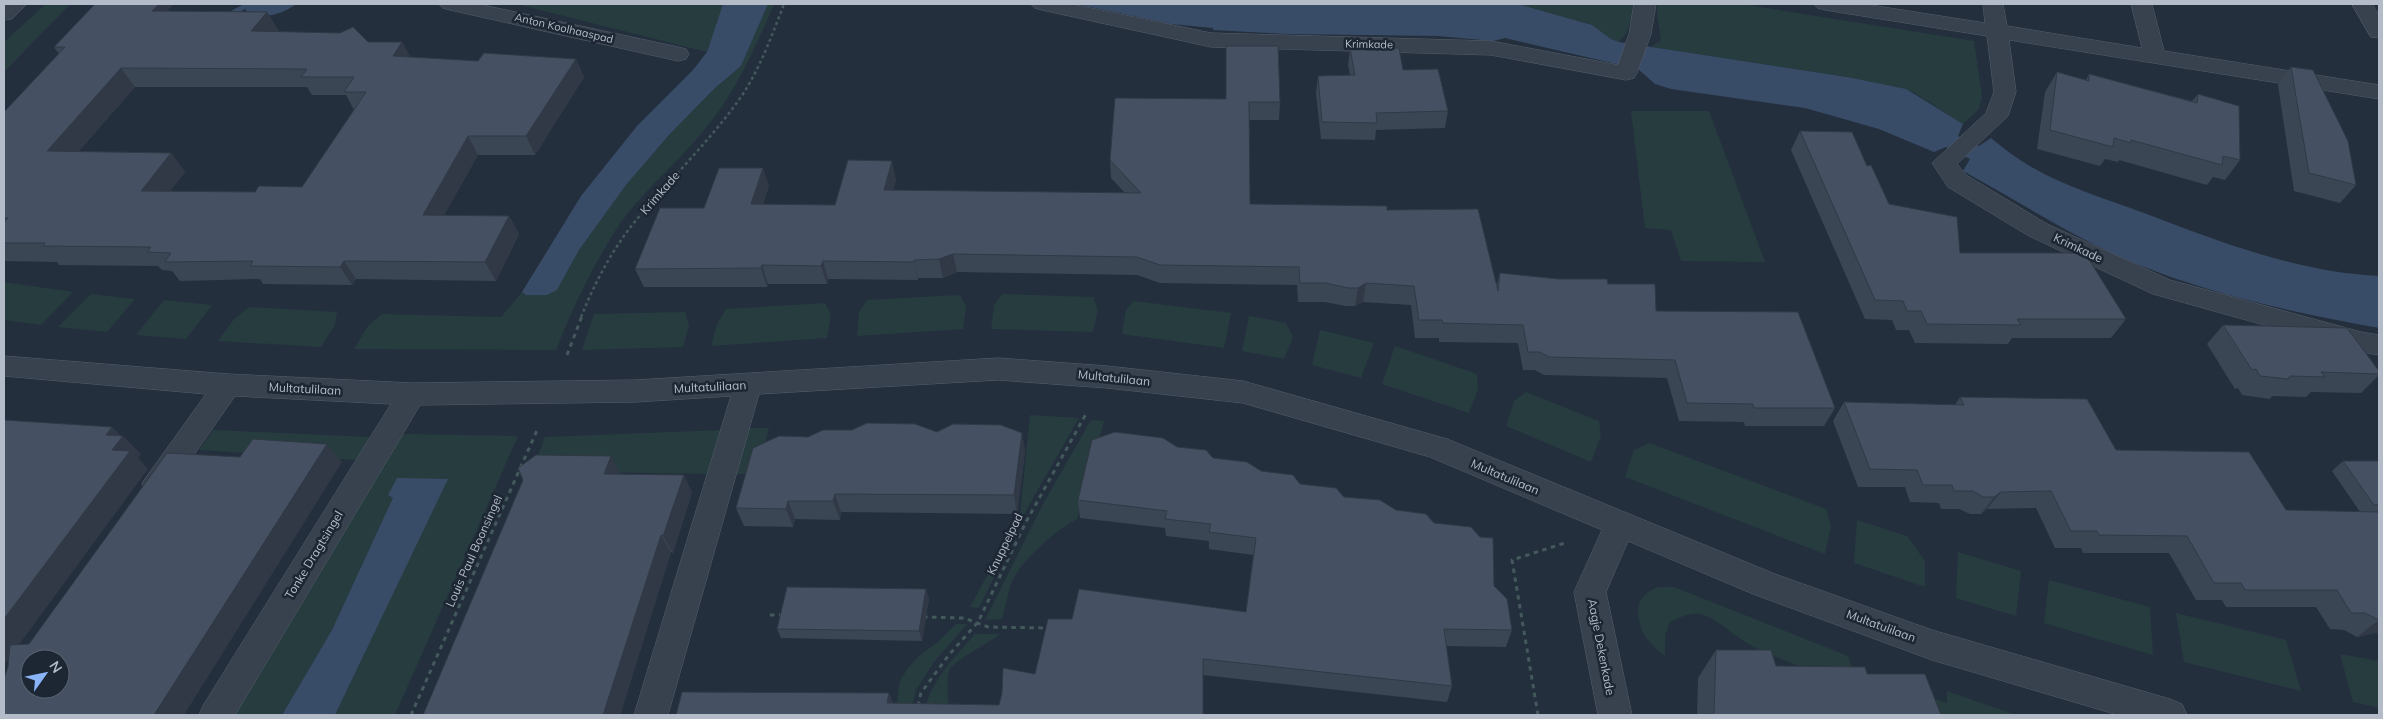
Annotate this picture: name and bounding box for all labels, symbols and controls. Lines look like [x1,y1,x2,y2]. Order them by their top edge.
street label: Anton Koolhaaspad [513,10,615,46]
street label: Krimkade [1345,37,1393,51]
street label: Krimkade [637,168,682,217]
street label: Krimkade [2051,230,2105,265]
street label: Multatulilaan [1077,366,1151,389]
street label: Multatulilaan [673,377,747,396]
street label: Multatulilaan [268,379,342,398]
street label: Multatulilaan [1469,455,1542,498]
street label: Louis Paul Boonsingel [442,492,505,609]
street label: Tonke Dragtsingel [281,508,346,602]
street label: Knuppelpad [983,510,1026,577]
street label: Aagje Dekenkade [1585,597,1618,696]
street label: Multatulilaan [1844,606,1918,645]
north arrow [20,649,70,699]
text: N [45,658,66,676]

